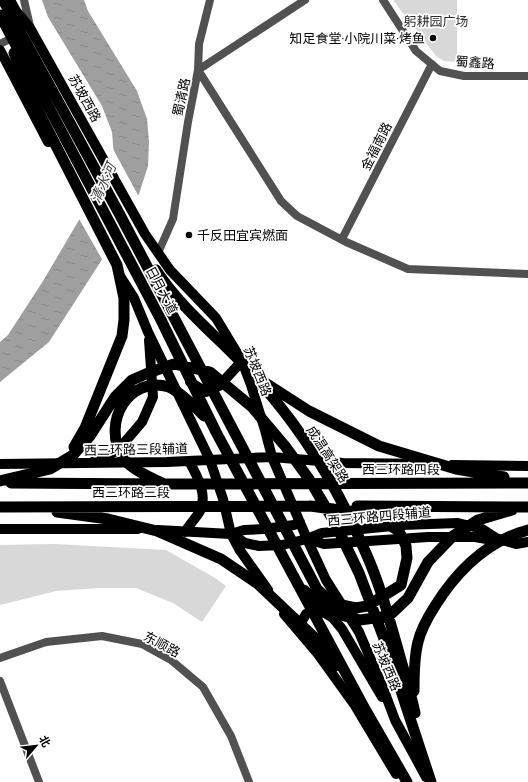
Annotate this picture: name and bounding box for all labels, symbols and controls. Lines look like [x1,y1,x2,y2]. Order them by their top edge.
park label: 躬耕园广场 [403,14,469,29]
place label: 知足食堂·小院川菜·烤鱼 [289,31,425,46]
marker: 知足食堂·小院川菜·烤鱼 [428,33,438,43]
street label: 蜀鑫路 [455,54,495,71]
street label: 苏坡西路 [65,72,104,125]
street label: 蜀清路 [170,76,193,118]
street label: 金福南路 [358,120,395,173]
water label: 清水河 [87,158,120,205]
place label: 千反田宜宾燃面 [197,228,288,243]
marker: 千反田宜宾燃面 [184,230,194,240]
street label: 日月大道 [143,264,180,317]
street label: 苏坡西路 [241,344,274,398]
street label: 成温高架路 [304,423,352,486]
street label: 西三环路三段辅道 [84,441,188,458]
street label: 西三环路四段 [362,462,440,477]
street label: 西三环路三段 [92,485,170,500]
street label: 西三环路四段辅道 [327,504,432,529]
street label: 东顺路 [141,629,183,660]
street label: 苏坡西路 [369,639,404,693]
north arrow [16,726,56,766]
text: 北 [37,734,53,749]

